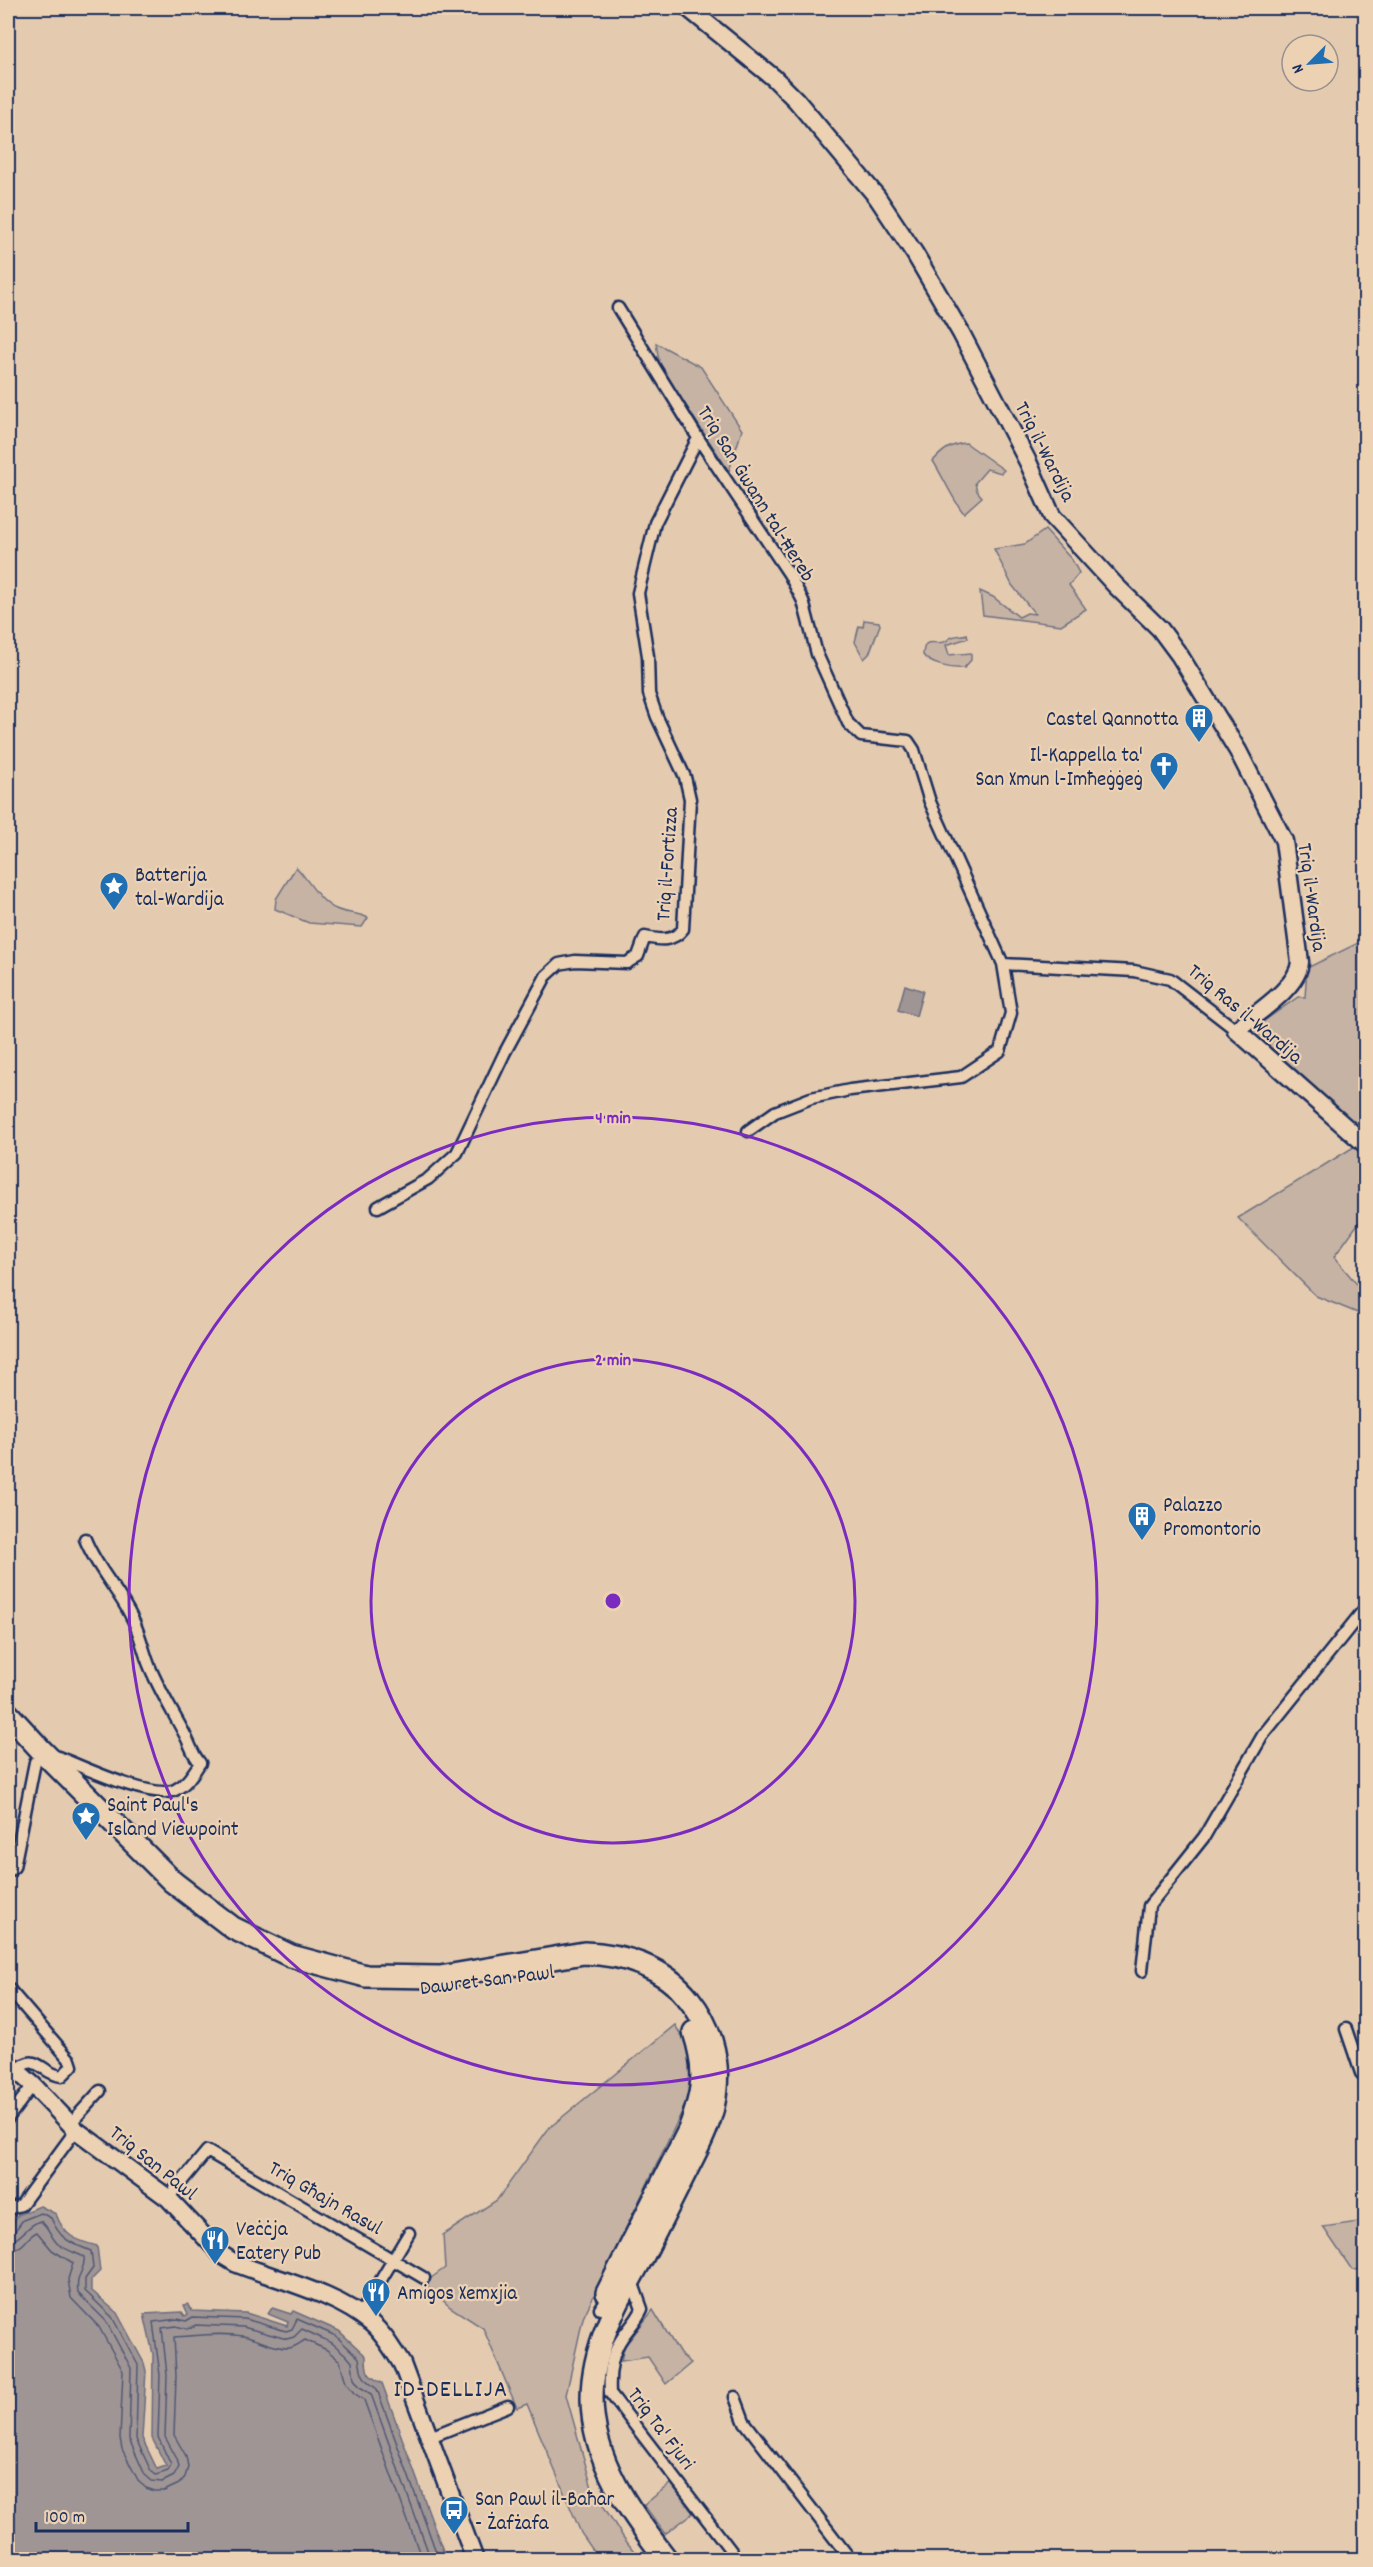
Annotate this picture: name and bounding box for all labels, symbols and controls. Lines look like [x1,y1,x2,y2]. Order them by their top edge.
north arrow [1280,33,1340,93]
text: N [1287,60,1311,77]
street label: Triq il-Wardija [1005,397,1082,509]
street label: Triq San Ġwann tal-Ħereb [688,401,821,589]
building icon: Castel Qannotta [1183,702,1215,744]
place label: Castel Qannotta [1046,706,1179,736]
place label: Il-Kappella ta' San Xmun l-Imħeġġeġ [975,742,1143,796]
church icon: Il-Kappella ta' San Xmun l-Imħeġġeġ [1148,750,1180,792]
street label: Triq il-Fortizza [650,805,688,922]
street label: Triq il-Wardija [1288,841,1333,955]
place label: Batterija tal-Wardija [135,862,225,916]
place icon: Batterija tal-Wardija [98,870,130,912]
street label: Triq Ras il-Wardija [1180,958,1309,1073]
text: 4 min [595,1107,631,1132]
text: 2 min [595,1349,631,1374]
place label: Palazzo Promontorio [1163,1492,1261,1546]
building icon: Palazzo Promontorio [1126,1500,1158,1542]
centre of rings [603,1591,623,1611]
place label: Saint Paul's Island Viewpoint [107,1792,239,1846]
place icon: Saint Paul's Island Viewpoint [70,1800,102,1842]
street label: Dawret San Pawl [418,1959,556,2005]
street label: Triq San Pawl [102,2119,203,2209]
street label: Triq Għajn Rasul [262,2155,387,2244]
place label: Veċċja Eatery Pub [236,2216,321,2270]
restaurant icon: Veċċja Eatery Pub [199,2224,231,2266]
restaurant icon: Amigos Xemxjia [360,2276,392,2318]
place label: Amigos Xemxjia [397,2280,518,2310]
district label: ID-DELLIJA [393,2374,509,2408]
street label: Triq Ta' Fjuri [618,2382,701,2478]
place label: San Pawl il-Baħar - Żafżafa [475,2486,615,2540]
bus stop icon: San Pawl il-Baħar - Żafżafa [438,2494,470,2536]
scale bar [36,2495,188,2533]
text: 100 m [45,2506,85,2531]

